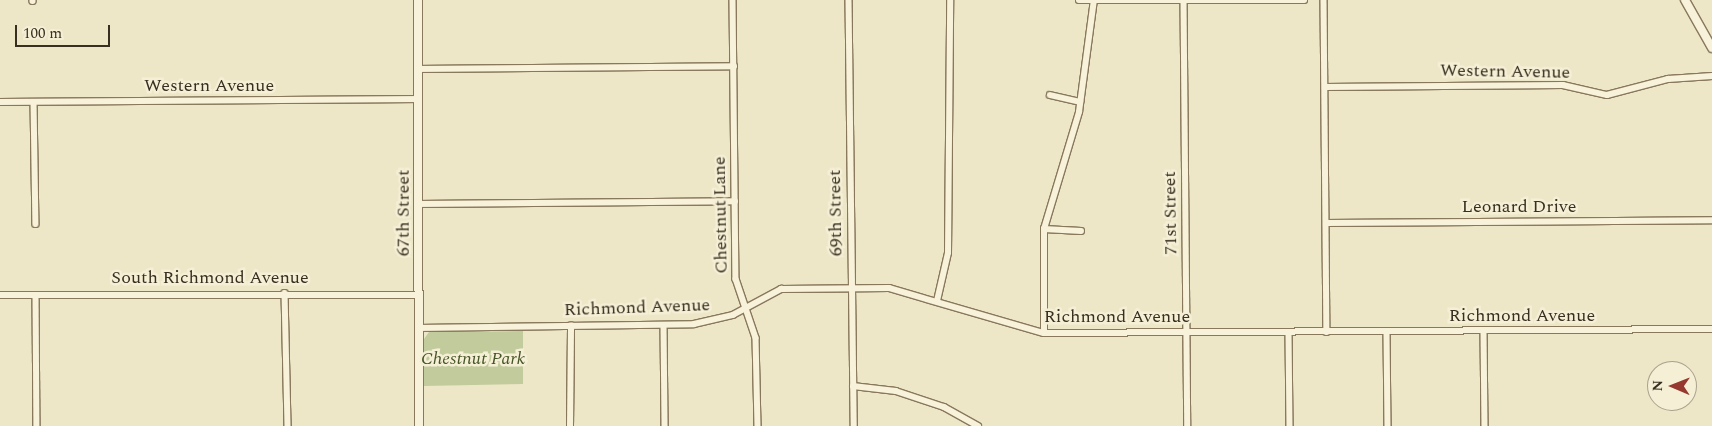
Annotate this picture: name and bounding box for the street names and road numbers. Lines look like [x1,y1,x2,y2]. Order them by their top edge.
street label: Western Avenue [1440,60,1570,84]
street label: Western Avenue [144,75,274,97]
street label: Chestnut Lane [709,156,733,274]
street label: 67th Street [393,170,415,256]
street label: 69th Street [824,170,848,256]
street label: 71st Street [1159,171,1183,255]
street label: Leonard Drive [1462,196,1576,218]
street label: South Richmond Avenue [111,267,309,289]
street label: Richmond Avenue [564,295,710,321]
street label: Richmond Avenue [1449,305,1595,327]
street label: Richmond Avenue [1044,306,1190,328]

